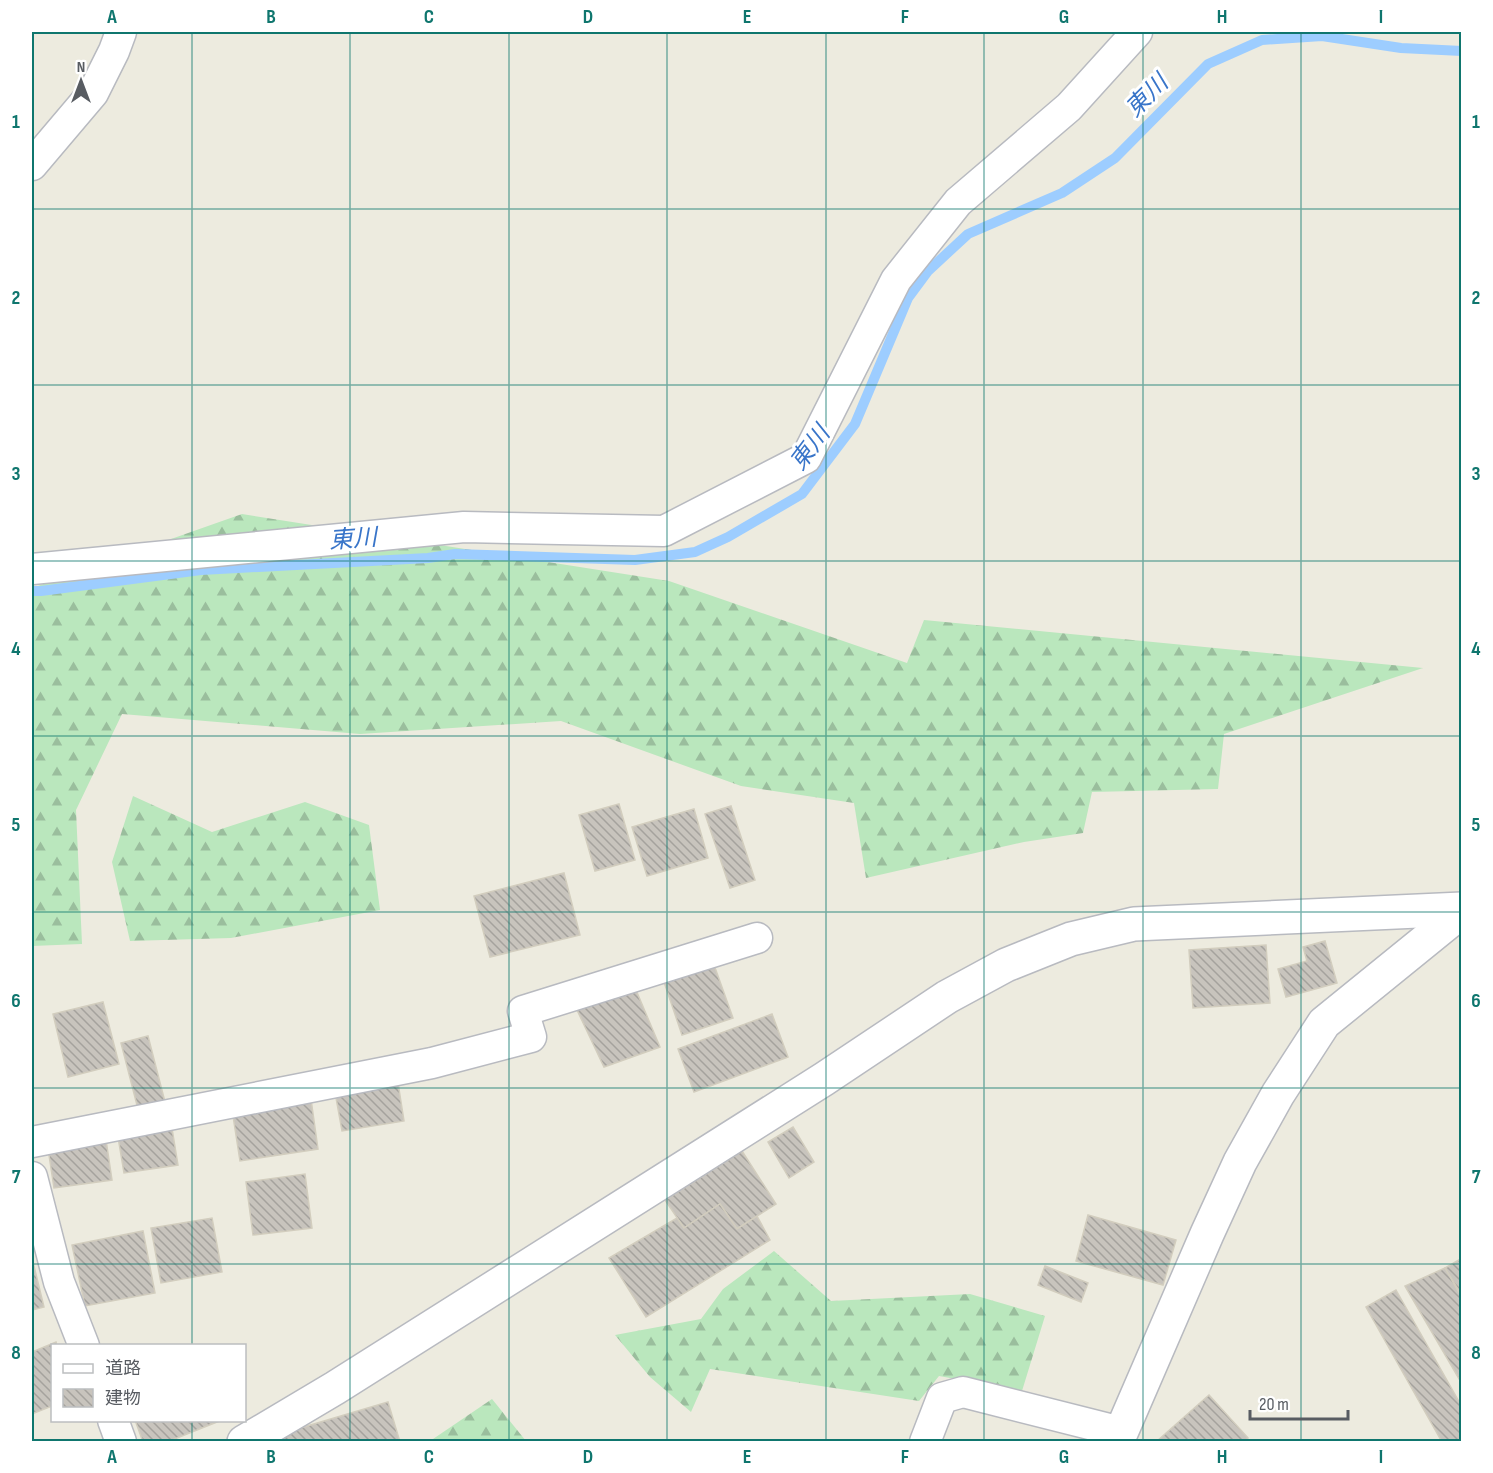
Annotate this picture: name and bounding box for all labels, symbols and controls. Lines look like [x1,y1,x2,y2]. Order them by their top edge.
text: A [106,5,117,29]
text: B [266,5,276,29]
text: C [424,5,434,29]
text: D [583,5,593,29]
text: E [743,5,751,29]
text: F [901,5,909,29]
text: G [1059,5,1069,29]
text: H [1217,5,1227,29]
text: I [1379,5,1383,29]
north arrow [51,51,111,111]
text: N [77,58,85,77]
water label: 東川 [1120,67,1176,123]
text: 1 [12,110,20,134]
text: 1 [1472,110,1480,134]
text: 2 [12,286,20,310]
text: 2 [1472,286,1480,310]
water label: 東川 [784,418,838,476]
text: 3 [12,462,21,486]
text: 3 [1472,462,1481,486]
water label: 東川 [328,523,381,555]
text: 4 [11,637,21,661]
text: 4 [1471,637,1481,661]
text: 5 [12,813,21,837]
text: 5 [1472,813,1481,837]
text: 6 [11,989,21,1013]
text: 6 [1471,989,1481,1013]
text: 7 [12,1165,21,1189]
text: 7 [1472,1165,1481,1189]
text: 8 [11,1341,21,1365]
text: 8 [1471,1341,1481,1365]
legend [51,1344,246,1422]
text: 道路 [105,1358,141,1379]
scale bar [1250,1383,1348,1421]
text: 建物 [105,1388,141,1409]
text: 20 m [1259,1394,1289,1415]
text: A [106,1445,117,1469]
text: B [266,1445,276,1469]
text: C [424,1445,434,1469]
text: D [583,1445,593,1469]
text: E [743,1445,751,1469]
text: F [901,1445,909,1469]
text: G [1059,1445,1069,1469]
text: H [1217,1445,1227,1469]
text: I [1379,1445,1383,1469]

